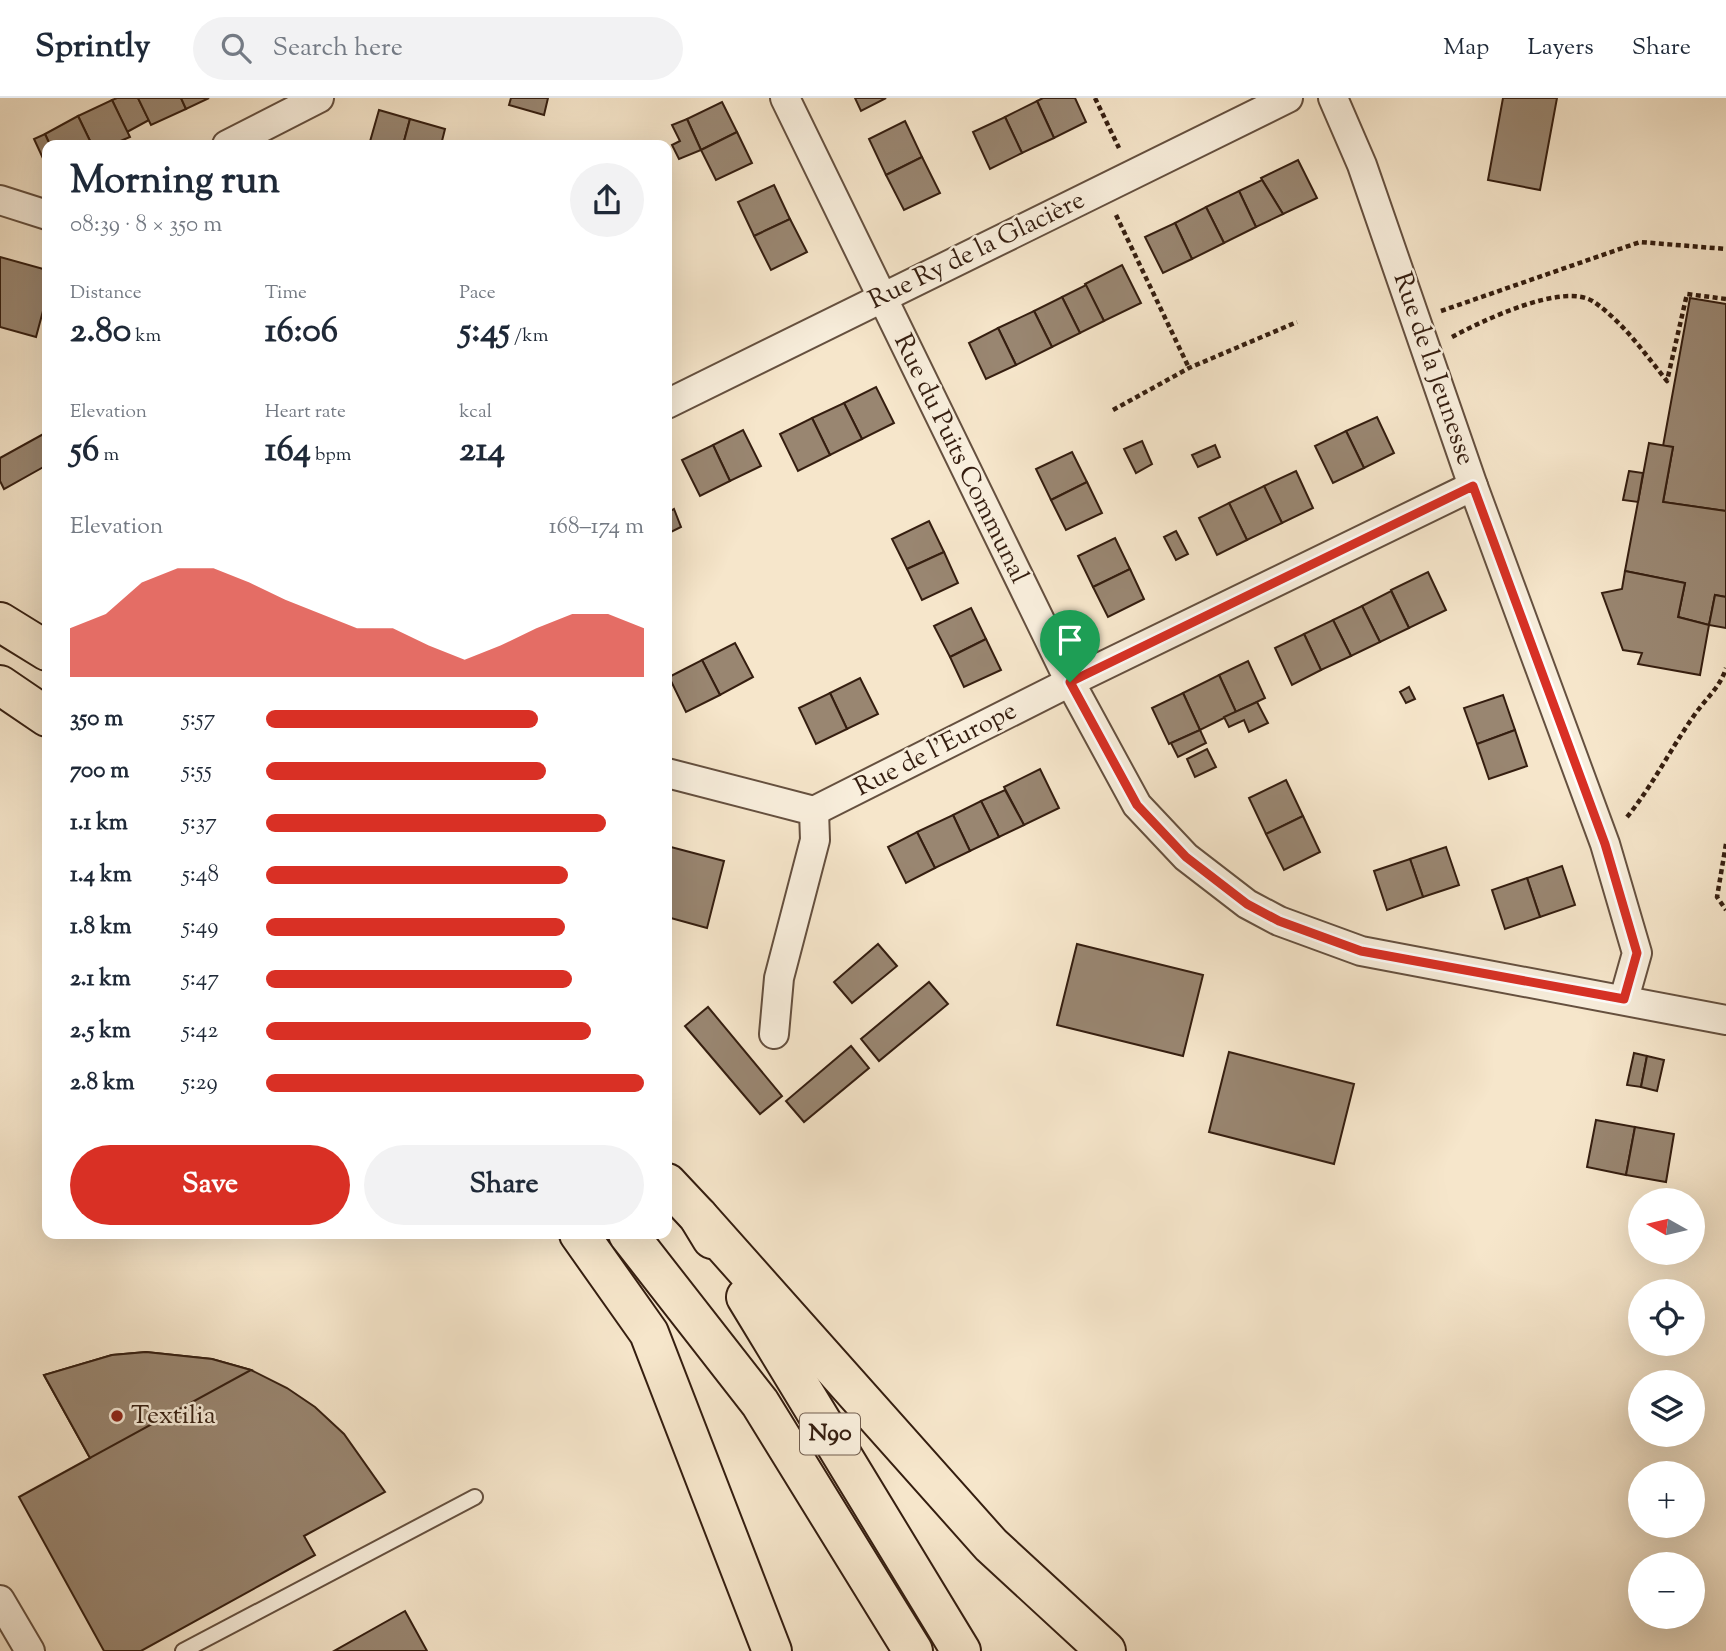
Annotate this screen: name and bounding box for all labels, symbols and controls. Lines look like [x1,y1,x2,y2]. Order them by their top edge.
search box [193,17,683,80]
text: Sprintly [35,24,151,72]
icon: search [217,29,255,67]
text: Search here [273,30,403,67]
text: Map [1443,31,1489,65]
text: Layers [1527,31,1594,65]
text: Share [1632,31,1691,65]
text: Morning run [70,156,280,210]
button: share [570,163,644,237]
street label: Rue Ry de la Glacière [863,183,1091,319]
text: 08:39 · 8 × 350 m [70,209,222,242]
street label: Rue de la Jeunesse [1383,268,1483,470]
text: Distance [70,280,142,307]
text: Time [265,280,307,307]
text: Pace [459,280,496,307]
text: 2.80 [70,307,131,358]
text: 16:06 [265,307,338,358]
text: 5:45 [459,307,510,358]
text: km [131,323,161,350]
text: /km [510,323,548,350]
street label: Rue du Puits Communal [883,328,1037,590]
text: Elevation [70,399,147,426]
text: Heart rate [265,399,346,426]
text: kcal [459,399,492,426]
text: 56 [70,426,99,477]
text: 164 [265,426,311,477]
text: 214 [459,426,505,477]
text: m [99,442,119,469]
text: bpm [311,442,351,469]
text: Elevation [70,511,163,544]
text: 168–174 m [549,511,644,544]
pin [1040,610,1100,682]
icon: arrive [1051,621,1089,659]
street label: Rue de l'Europe [849,693,1023,807]
text: 350 m [70,703,123,736]
text: 5:57 [182,703,215,736]
text: 700 m [70,755,129,788]
text: 5:55 [182,755,212,788]
text: 1.1 km [70,807,128,840]
text: 5:37 [182,807,217,840]
text: 1.4 km [70,859,132,892]
text: 5:48 [182,859,219,892]
text: 1.8 km [70,911,132,944]
text: 5:49 [182,911,218,944]
text: 2.1 km [70,963,131,996]
text: 5:47 [182,963,219,996]
text: 2.5 km [70,1015,131,1048]
text: 5:42 [182,1015,218,1048]
text: 2.8 km [70,1067,135,1100]
text: 5:29 [182,1067,218,1100]
button: Save [70,1145,350,1225]
button: Share [364,1145,644,1225]
north arrow [1628,1188,1704,1265]
map controls [1628,1188,1705,1629]
button: locate [1628,1279,1705,1356]
button: layers [1628,1370,1705,1447]
place label: Textilia [131,1398,216,1435]
marker: Textilia [109,1408,125,1424]
road number: N90 [800,1414,860,1454]
button: + [1628,1461,1705,1538]
button: − [1628,1552,1705,1629]

